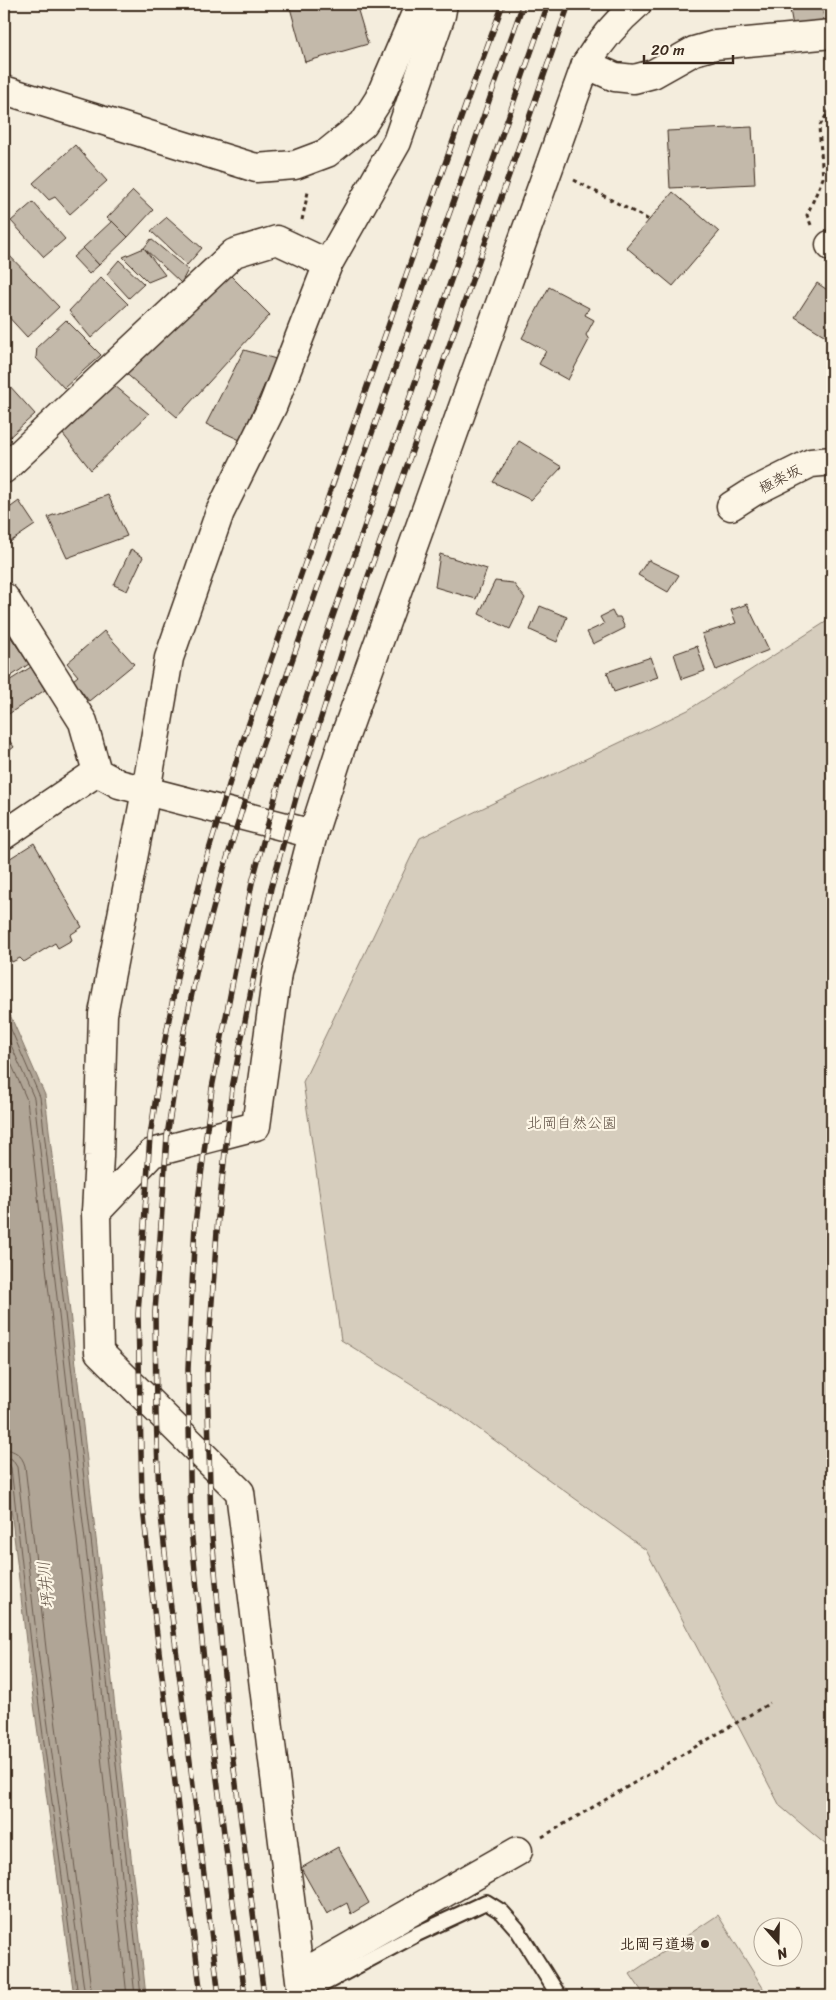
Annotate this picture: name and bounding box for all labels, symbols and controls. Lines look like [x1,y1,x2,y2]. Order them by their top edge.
scale bar [644,32,732,64]
text: 20 m [651,37,685,63]
street label: 極楽坂 [754,457,806,501]
park label: 北岡自然公園 [527,1110,617,1136]
water label: 坪井川 [29,1560,62,1610]
north arrow [754,1918,804,1968]
place label: 北岡弓道場 [620,1931,695,1957]
marker: 北岡弓道場 [699,1938,711,1950]
text: N [773,1940,792,1967]

